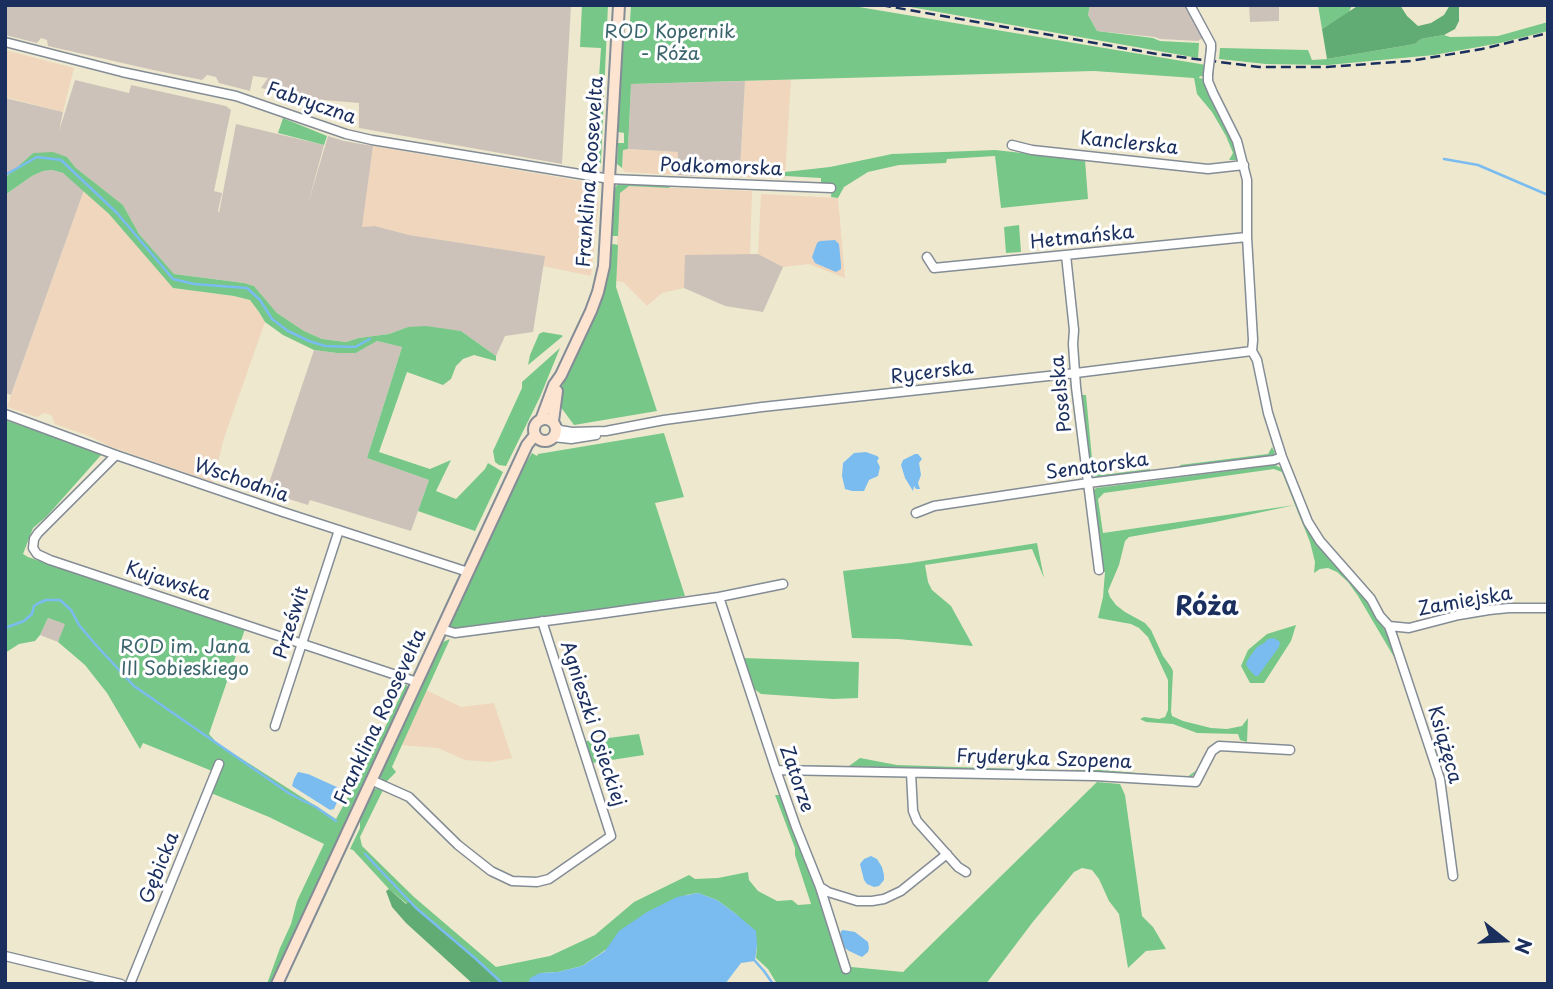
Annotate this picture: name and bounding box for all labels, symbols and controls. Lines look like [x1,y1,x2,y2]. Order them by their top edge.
park label: ROD Kopernik - Róża [604,22,736,66]
street label: Franklina Roosevelta [573,76,609,268]
street label: Fabryczna [263,78,359,130]
street label: Kanclerska [1079,128,1179,160]
street label: Podkomorska [659,154,783,182]
street label: Hetmańska [1029,221,1135,255]
street label: Poselska [1047,354,1077,434]
street label: Rycerska [889,357,975,389]
street label: Senatorska [1044,449,1150,485]
street label: Wschodnia [191,454,291,508]
street label: Kujawska [123,558,213,606]
street label: Zamiejska [1416,582,1514,622]
street label: Prześwit [270,584,314,662]
district label: Róża [1175,592,1239,624]
street label: Franklina Roosevelta [330,626,432,808]
park label: ROD im. Jana III Sobieskiego [120,637,250,681]
street label: Agnieszki Osieckiej [555,638,629,810]
street label: Książęca [1422,704,1466,786]
street label: Zatorze [774,743,818,815]
street label: Fryderyka Szopena [956,746,1132,774]
street label: Gębicka [135,829,185,907]
north arrow [1469,905,1539,975]
text: N [1508,935,1540,958]

